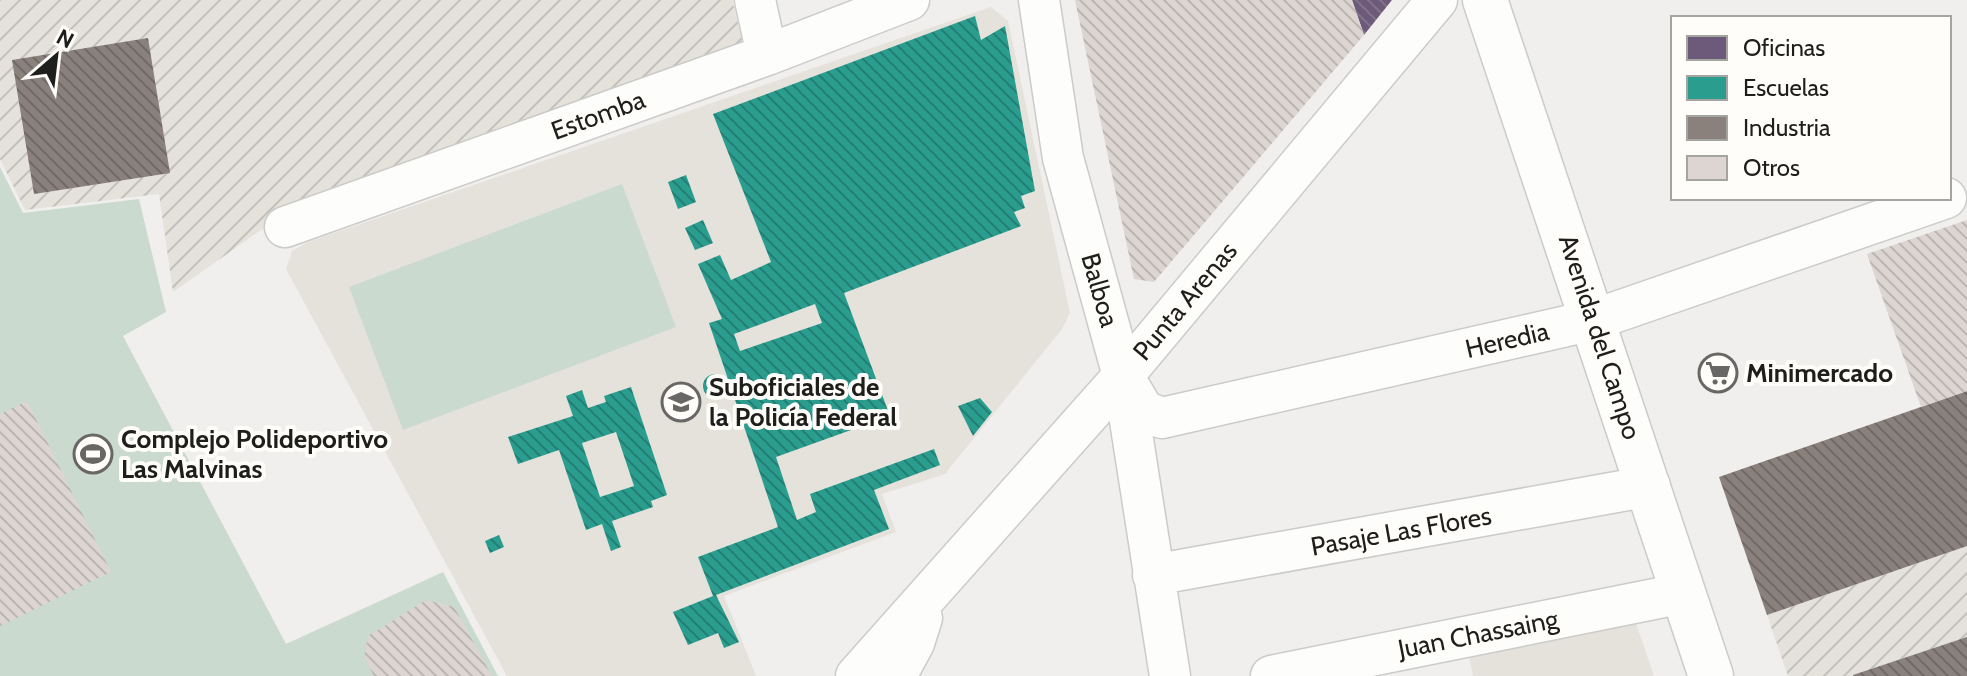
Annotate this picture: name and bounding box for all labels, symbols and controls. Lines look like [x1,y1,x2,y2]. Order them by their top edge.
north arrow [16,16,96,96]
legend [1671,16,1951,200]
text: N [52,23,78,54]
text: Oficinas [1743,33,1825,62]
text: Escuelas [1743,73,1829,102]
street label: Estomba [547,83,650,147]
text: Industria [1743,113,1831,142]
text: Otros [1743,153,1800,182]
street label: Avenida del Campo [1552,230,1648,444]
street label: Punta Arenas [1126,235,1244,367]
street label: Balboa [1074,249,1126,331]
street label: Heredia [1462,315,1552,365]
supermarket icon: Minimercado [1697,352,1739,394]
place label: Minimercado [1746,357,1893,389]
place label: Suboficiales de la Policía Federal [709,371,897,433]
school or university icon: Suboficiales de la Policía Federal [660,381,702,423]
place label: Complejo Polideportivo Las Malvinas [121,423,388,485]
sports icon: Complejo Polideportivo Las Malvinas [72,433,114,475]
street label: Pasaje Las Flores [1308,499,1494,563]
street label: Juan Chassaing [1394,603,1562,665]

